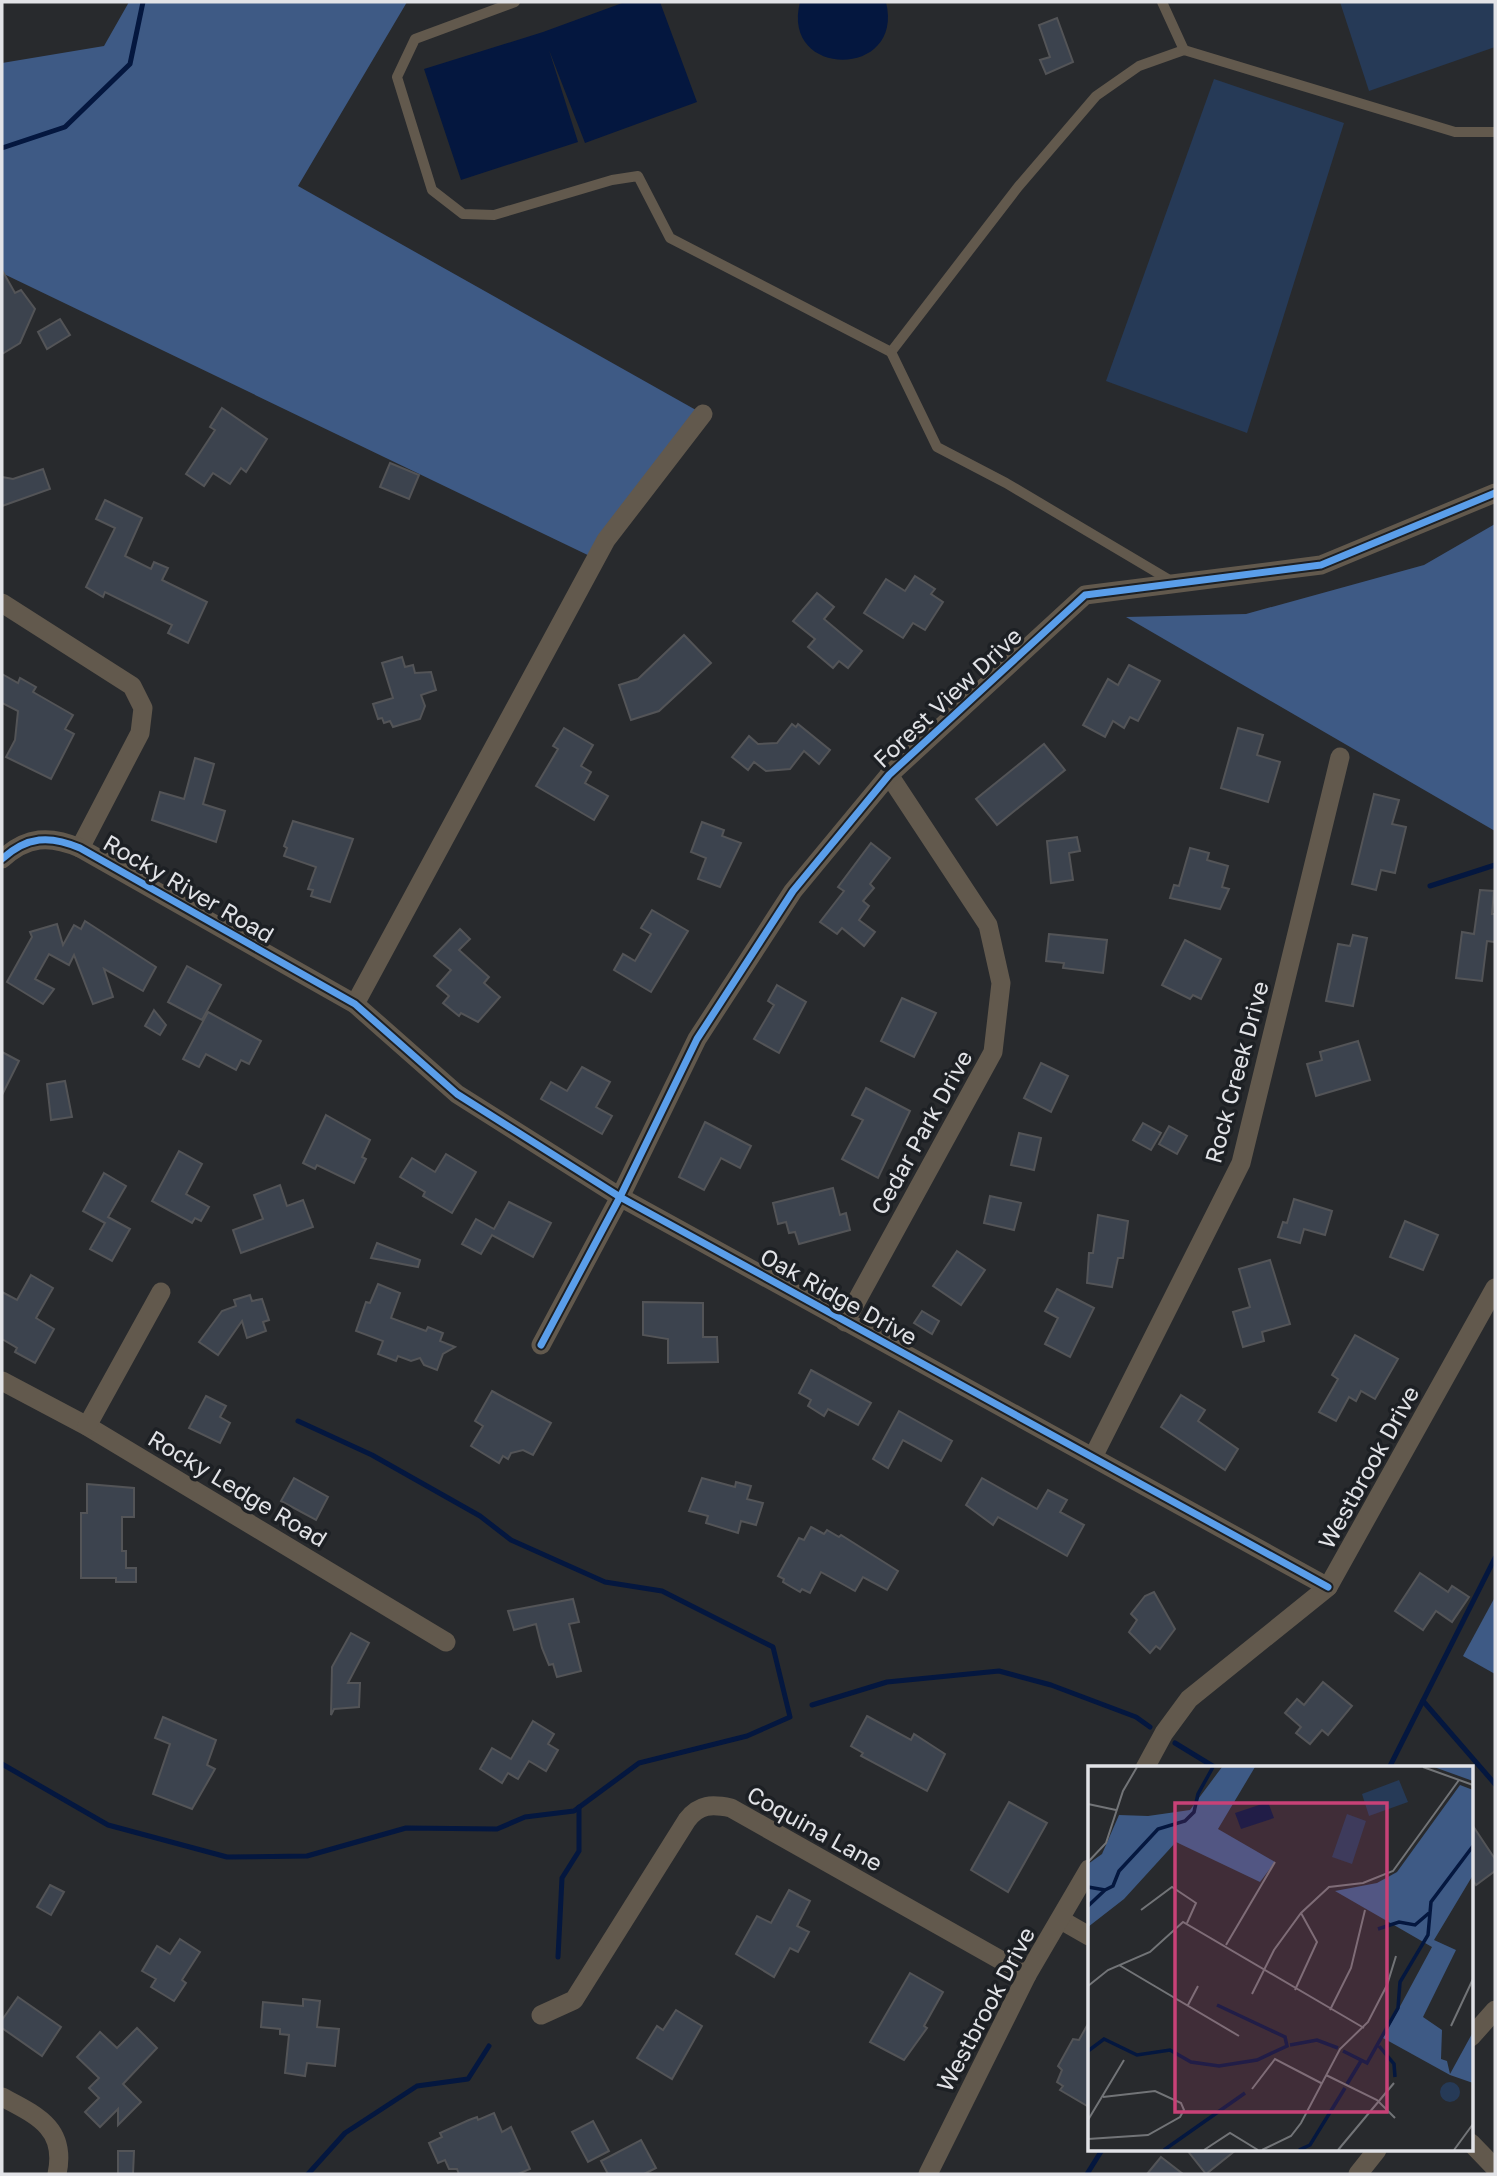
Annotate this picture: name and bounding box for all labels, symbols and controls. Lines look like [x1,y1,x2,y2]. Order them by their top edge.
street label: Forest View Drive [867,621,1027,773]
street label: Rocky River Road [99,828,279,948]
street label: Rock Creek Drive [1198,978,1274,1166]
street label: Cedar Park Drive [864,1045,978,1219]
street label: Oak Ridge Drive [756,1241,922,1351]
street label: Westbrook Drive [1312,1381,1424,1553]
street label: Rocky Ledge Road [144,1424,332,1552]
inset map [1088,1766,1472,2152]
street label: Coquina Lane [742,1779,888,1877]
street label: Westbrook Drive [930,1922,1040,2096]

